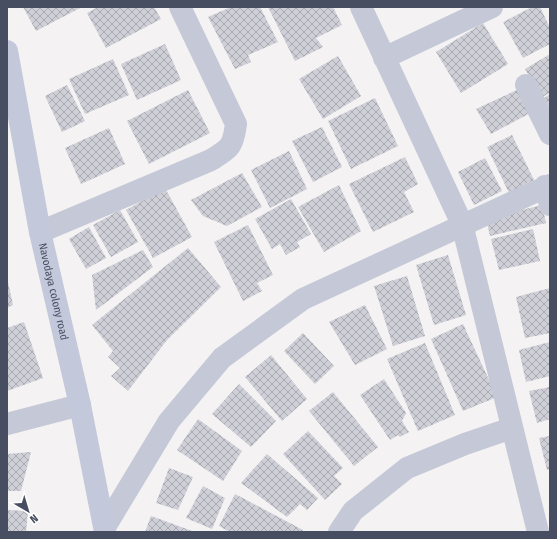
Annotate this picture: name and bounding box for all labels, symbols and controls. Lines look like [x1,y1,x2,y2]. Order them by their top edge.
street label: Navodaya colony road [36,242,71,341]
north arrow [8,491,48,531]
text: N [27,511,40,526]

